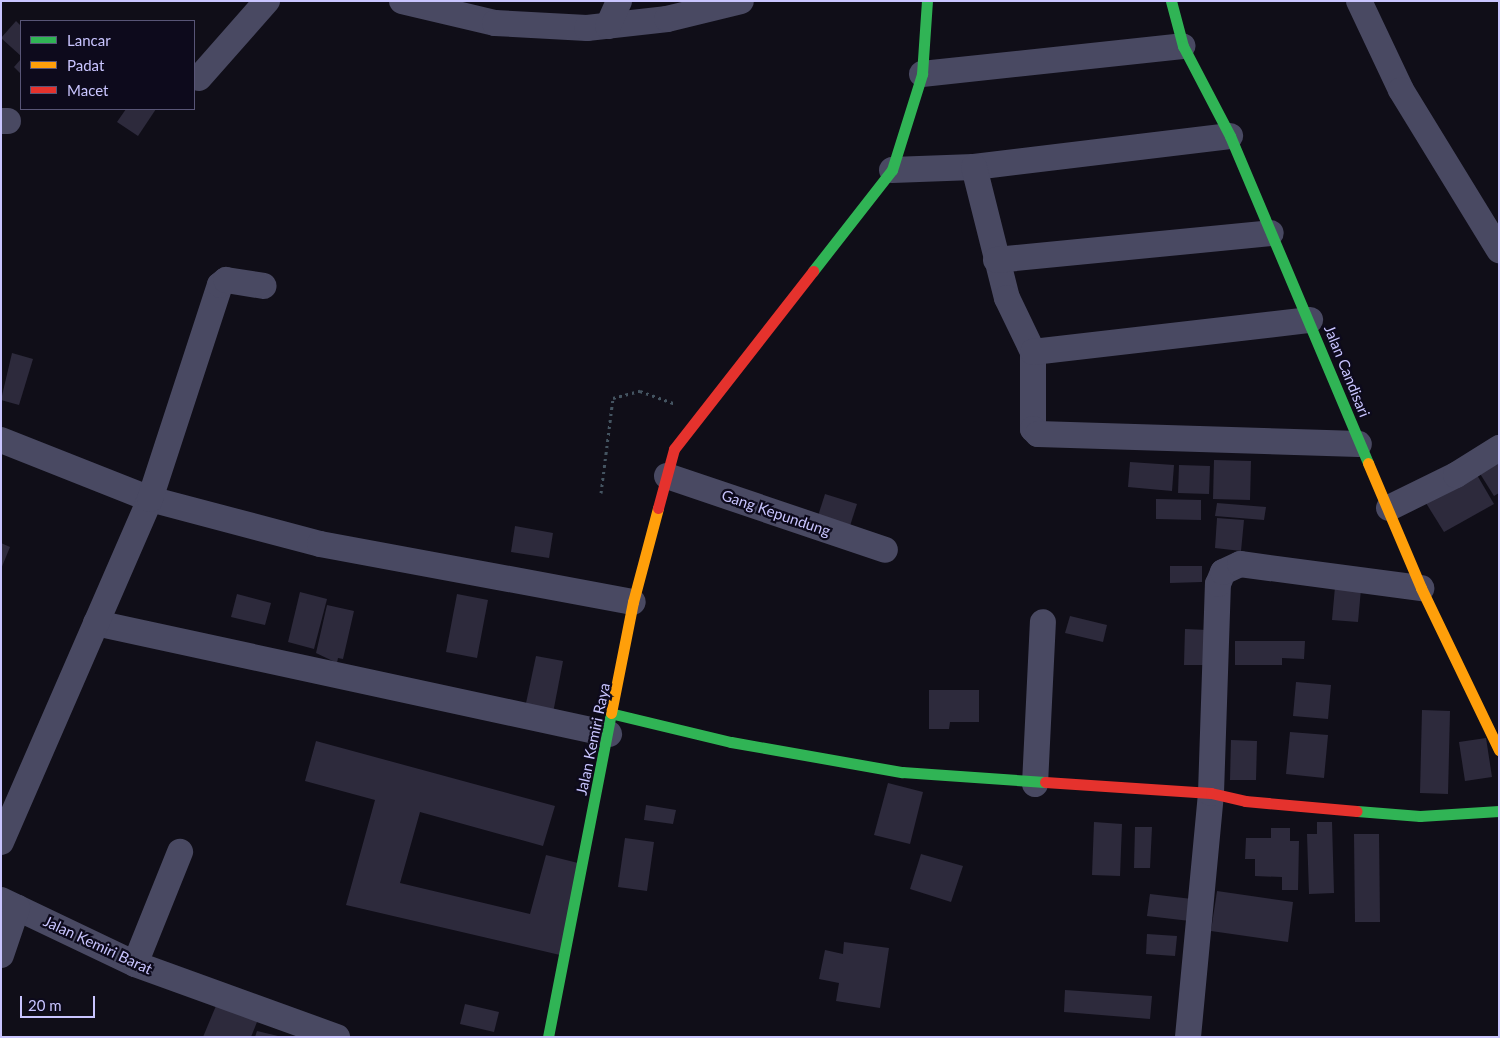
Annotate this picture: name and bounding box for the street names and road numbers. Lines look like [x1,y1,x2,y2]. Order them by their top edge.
street label: Jalan Candisari [1320,322,1374,420]
street label: Gang Kepundung [719,486,833,540]
street label: Jalan Kemiri Raya [572,681,614,797]
street label: Jalan Kemiri Barat [41,912,155,978]

